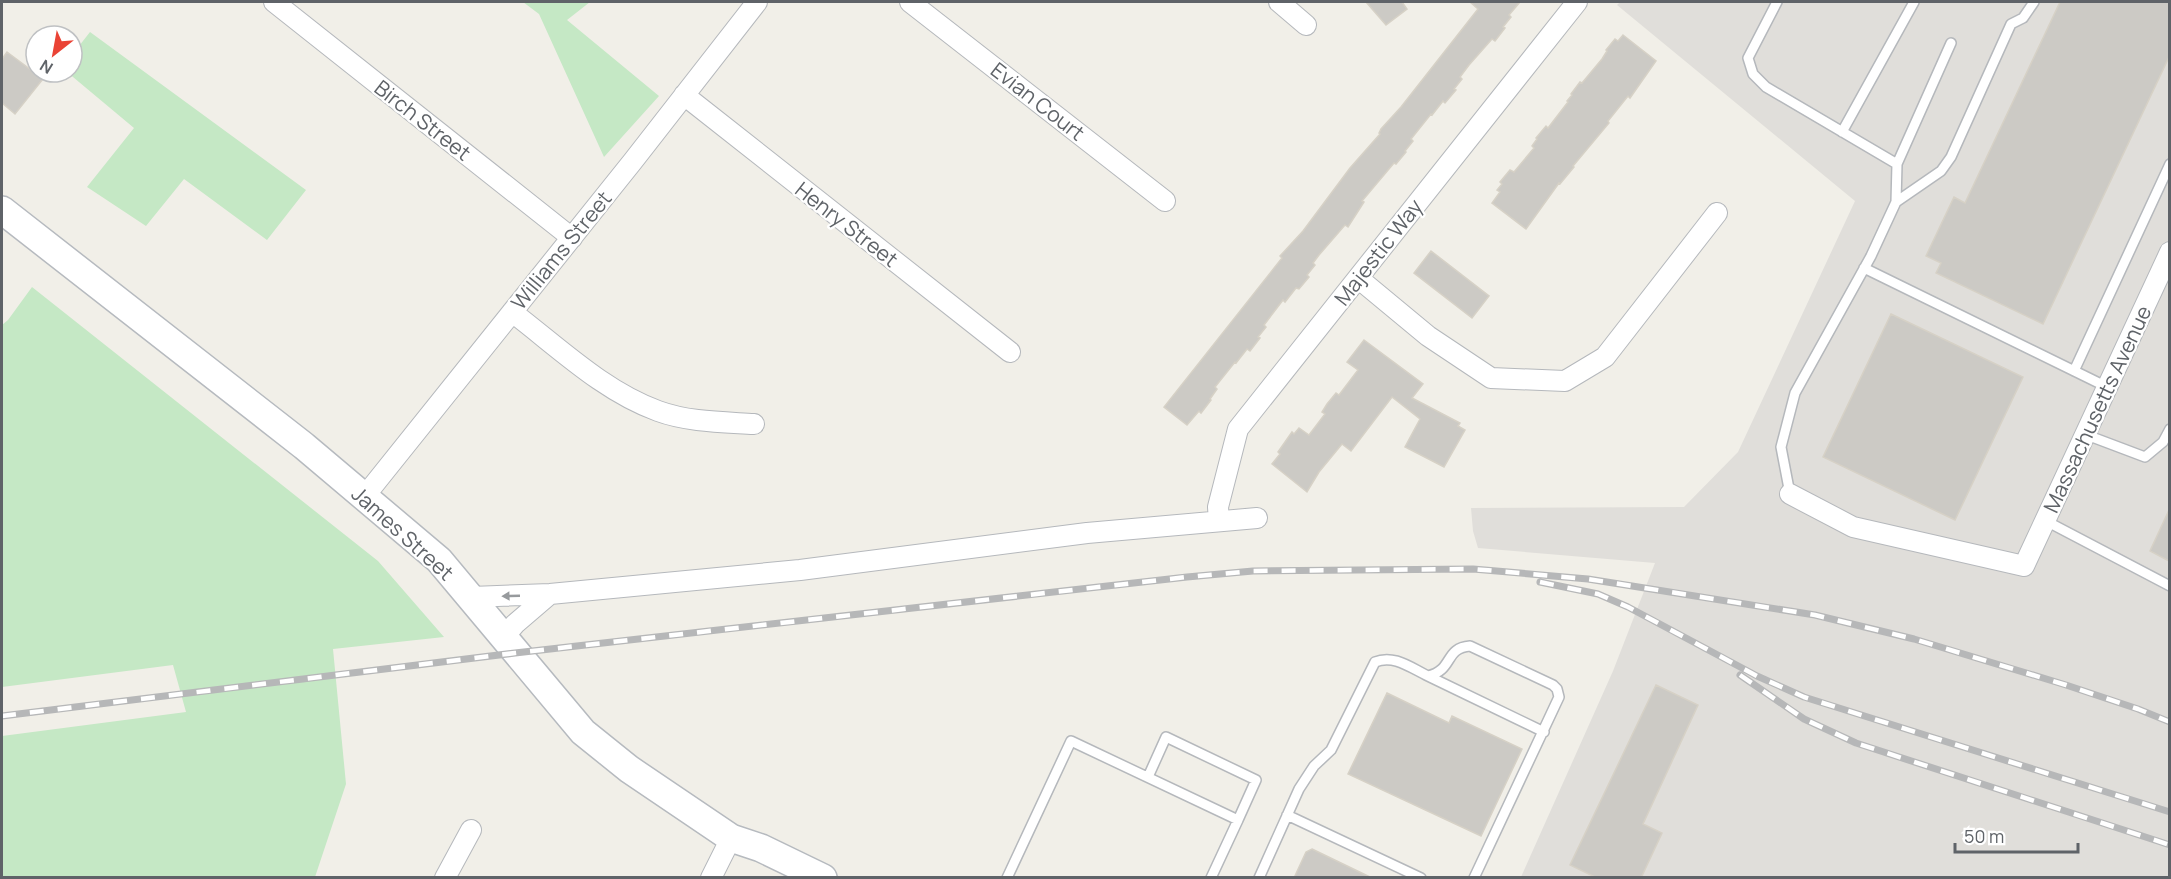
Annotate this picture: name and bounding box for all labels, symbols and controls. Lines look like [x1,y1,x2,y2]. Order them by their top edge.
north arrow [24,24,84,84]
text: N [36,54,57,79]
street label: Evian Court [985,56,1091,146]
street label: Birch Street [369,74,477,166]
street label: Henry Street [790,175,904,273]
street label: Williams Street [504,185,618,315]
street label: Majestic Way [1328,193,1428,311]
street label: Massachusetts Avenue [2037,301,2157,517]
street label: James Street [346,480,460,586]
one-way arrow [501,591,520,600]
scale bar [1955,816,2078,854]
text: 50 m [1964,824,2004,848]

